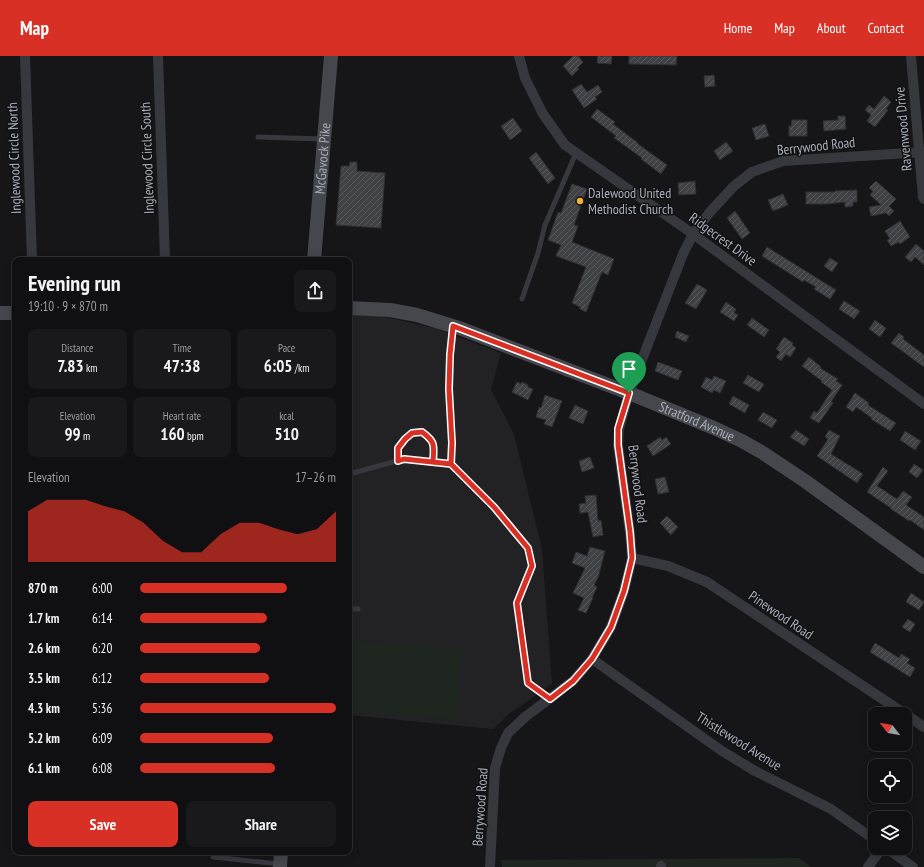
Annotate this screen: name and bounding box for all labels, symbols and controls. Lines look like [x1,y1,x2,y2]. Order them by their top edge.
text: Map [20,16,49,40]
text: Home [724,19,752,37]
text: Map [774,19,795,37]
text: About [817,19,846,37]
text: Contact [868,19,904,37]
street label: Ravenwood Drive [890,86,916,172]
street label: Inglewood Circle North [3,102,25,214]
street label: Inglewood Circle South [136,102,158,214]
street label: McGavock Pike [311,122,334,195]
street label: Berrywood Road [776,133,856,159]
place label: Dalewood United Methodist Church [588,184,673,218]
marker: Dalewood United Methodist Church [575,196,585,206]
street label: Ridgecrest Drive [686,208,760,270]
text: Evening run [28,269,121,297]
button: share [294,270,336,312]
text: 19:10 · 9 × 870 m [28,298,108,315]
text: Distance [61,341,94,355]
text: Time [172,341,192,355]
text: Pace [278,341,295,355]
pin [612,352,646,393]
text: 7.83 [57,355,84,377]
text: 47:38 [164,355,200,377]
text: 6:05 [264,355,292,377]
icon: arrive [618,358,640,380]
text: km [84,361,97,375]
text: /km [292,361,309,375]
street label: Stratford Avenue [656,397,738,445]
text: Elevation [60,409,95,423]
text: Heart rate [163,409,201,423]
text: kcal [279,409,294,423]
text: 99 [64,423,81,445]
text: 160 [160,423,185,445]
text: 510 [274,423,299,445]
text: m [81,429,90,443]
text: bpm [185,429,204,443]
street label: Berrywood Road [624,444,652,524]
text: Elevation [28,469,70,486]
text: 17–26 m [295,469,336,486]
text: 870 m [28,580,58,597]
text: 6:00 [92,580,112,597]
street label: Pinewood Road [745,587,817,643]
text: 1.7 km [28,610,59,627]
text: 6:14 [92,610,112,627]
text: 2.6 km [28,640,60,657]
text: 6:20 [92,640,112,657]
text: 3.5 km [28,670,60,687]
text: 6:12 [92,670,112,687]
text: 4.3 km [28,700,60,717]
text: 5:36 [92,700,112,717]
north arrow [868,707,912,751]
map controls [868,707,912,855]
street label: Thistlewood Avenue [693,708,785,775]
text: 5.2 km [28,730,60,747]
text: 6:09 [92,730,112,747]
button: locate [868,759,912,803]
text: 6.1 km [28,760,60,777]
text: 6:08 [92,760,112,777]
street label: Berrywood Road [468,767,492,847]
button: Save [28,801,178,847]
button: Share [186,801,336,847]
button: layers [868,811,912,855]

